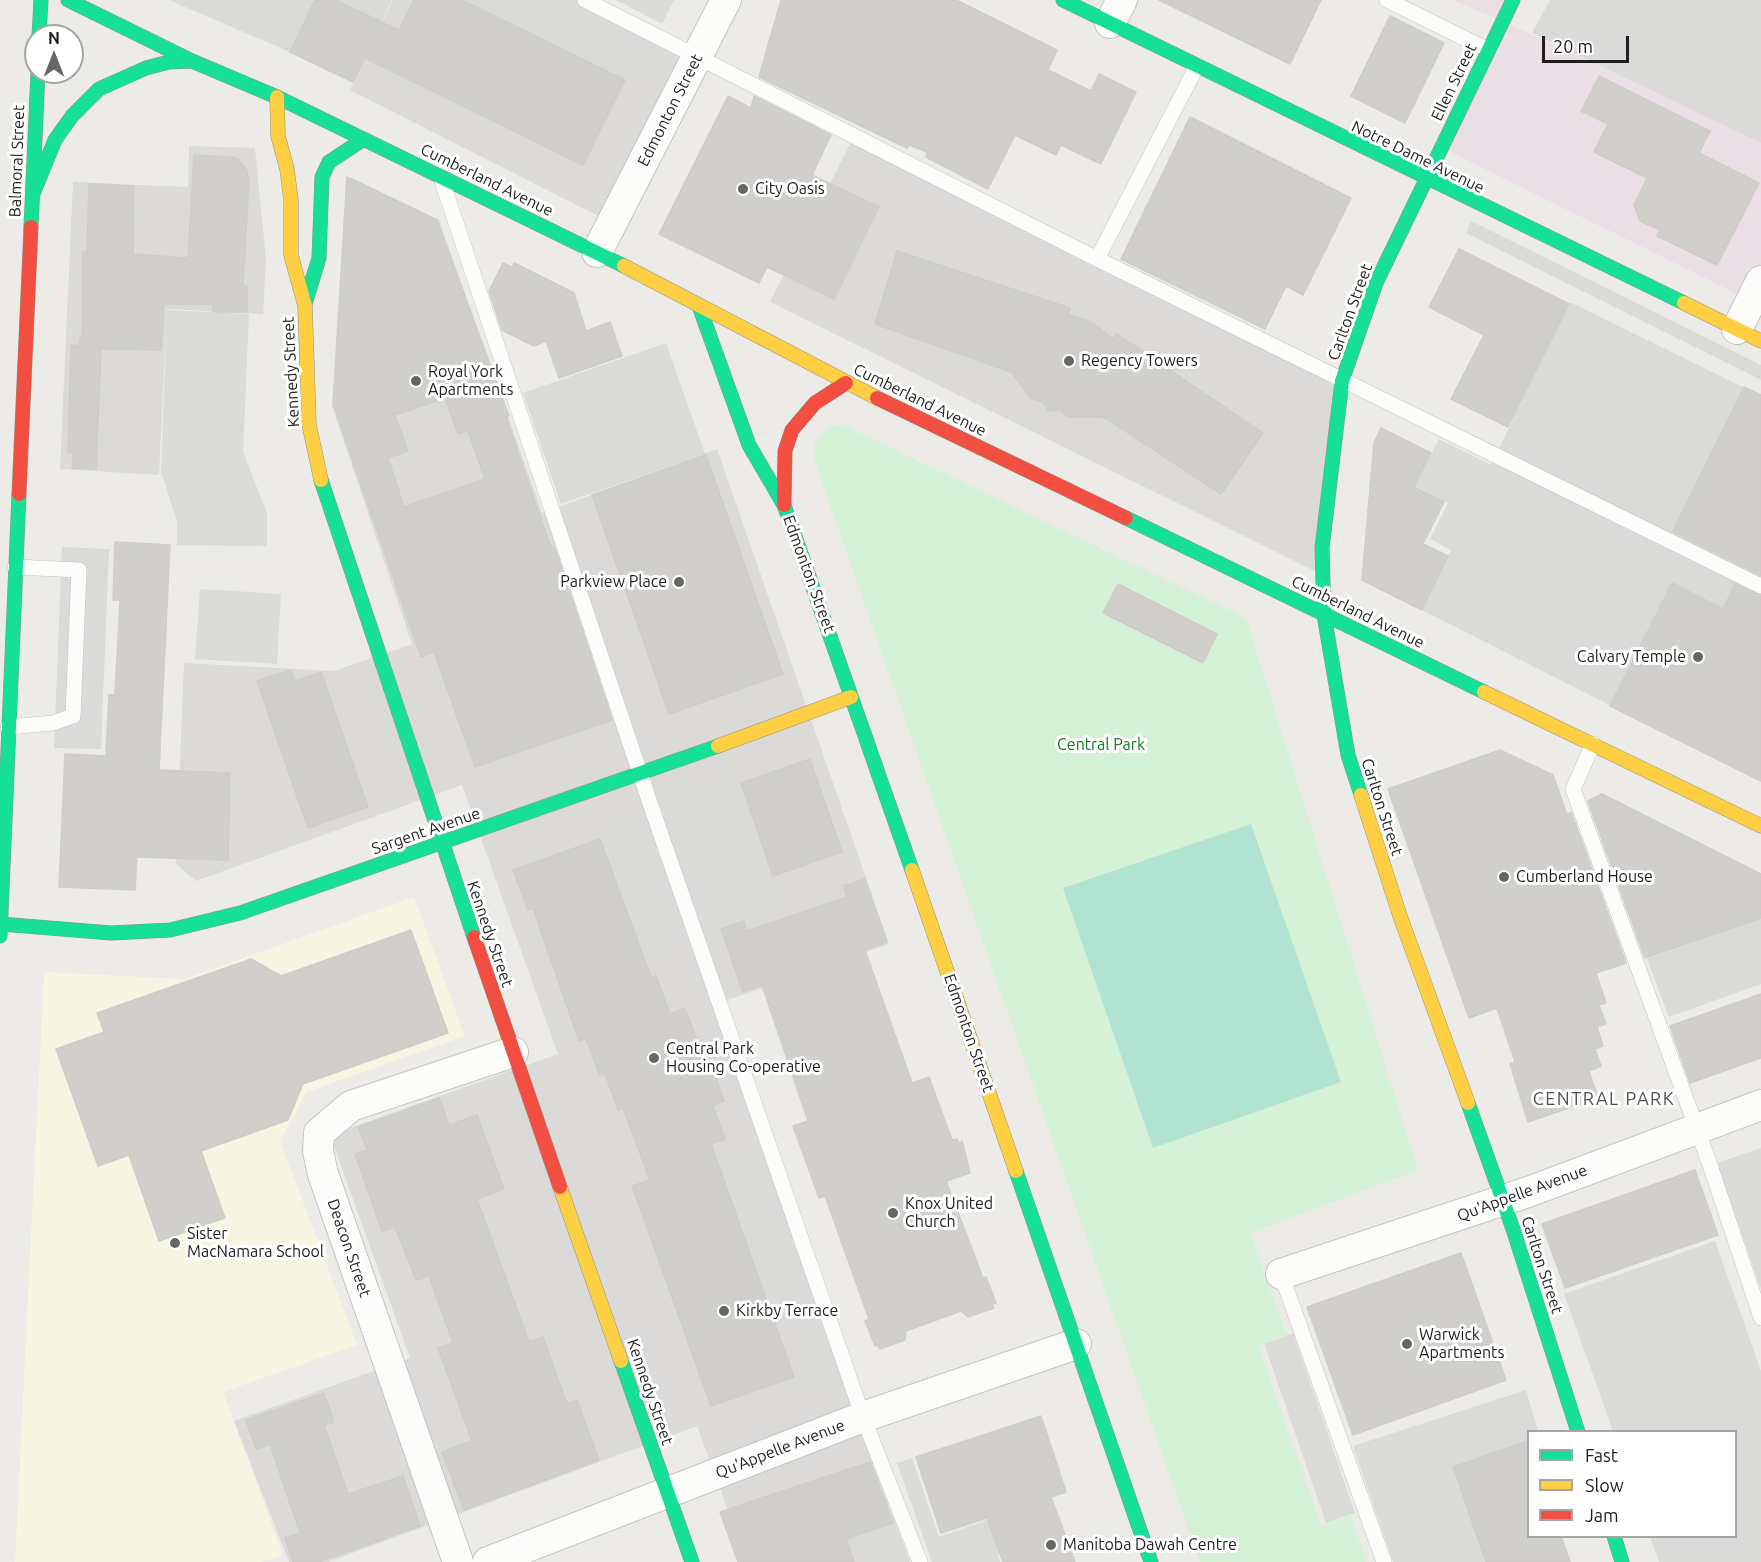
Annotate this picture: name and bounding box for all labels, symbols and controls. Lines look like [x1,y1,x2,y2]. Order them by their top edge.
north arrow [24,24,84,84]
scale bar [1545,24,1632,62]
text: N [48,29,60,47]
text: 20 m [1553,36,1593,56]
street label: Ellen Street [1427,40,1481,124]
street label: Edmonton Street [633,51,707,169]
street label: Balmoral Street [5,104,29,218]
street label: Notre Dame Avenue [1348,117,1488,197]
street label: Cumberland Avenue [417,140,557,220]
place label: City Oasis [755,179,825,199]
marker: City Oasis [736,182,750,196]
street label: Carlton Street [1324,261,1376,363]
street label: Kennedy Street [279,316,303,428]
place label: Regency Towers [1081,351,1198,371]
marker: Regency Towers [1062,354,1076,368]
street label: Cumberland Avenue [850,360,990,440]
place label: Royal York Apartments [428,362,513,400]
marker: Royal York Apartments [409,374,423,388]
street label: Edmonton Street [779,513,839,635]
place label: Parkview Place [560,572,667,592]
street label: Cumberland Avenue [1288,572,1428,652]
marker: Parkview Place [672,575,686,589]
place label: Calvary Temple [1577,647,1686,667]
marker: Calvary Temple [1691,650,1705,664]
park label: Central Park [1057,735,1145,755]
street label: Carlton Street [1357,756,1407,858]
street label: Sargent Avenue [369,803,483,859]
place label: Cumberland House [1516,867,1653,887]
marker: Cumberland House [1497,870,1511,884]
street label: Kennedy Street [463,878,517,990]
street label: Edmonton Street [940,971,998,1095]
place label: Central Park Housing Co-operative [666,1039,821,1077]
marker: Central Park Housing Co-operative [647,1051,661,1065]
district label: CENTRAL PARK [1533,1088,1675,1110]
street label: Qu'Appelle Avenue [1454,1161,1590,1225]
place label: Knox United Church [905,1194,993,1232]
street label: Deacon Street [323,1196,375,1300]
marker: Knox United Church [886,1206,900,1220]
street label: Carlton Street [1517,1214,1567,1316]
place label: Sister MacNamara School [187,1224,324,1262]
marker: Sister MacNamara School [168,1236,182,1250]
place label: Kirkby Terrace [736,1301,838,1321]
marker: Kirkby Terrace [717,1304,731,1318]
place label: Warwick Apartments [1419,1325,1504,1363]
street label: Kennedy Street [623,1336,677,1448]
marker: Warwick Apartments [1400,1337,1414,1351]
street label: Qu'Appelle Avenue [713,1415,847,1483]
legend [1527,1430,1737,1538]
text: Fast [1585,1445,1618,1465]
text: Slow [1585,1475,1624,1495]
text: Jam [1585,1505,1619,1525]
place label: Manitoba Dawah Centre [1063,1535,1237,1555]
marker: Manitoba Dawah Centre [1044,1538,1058,1552]

